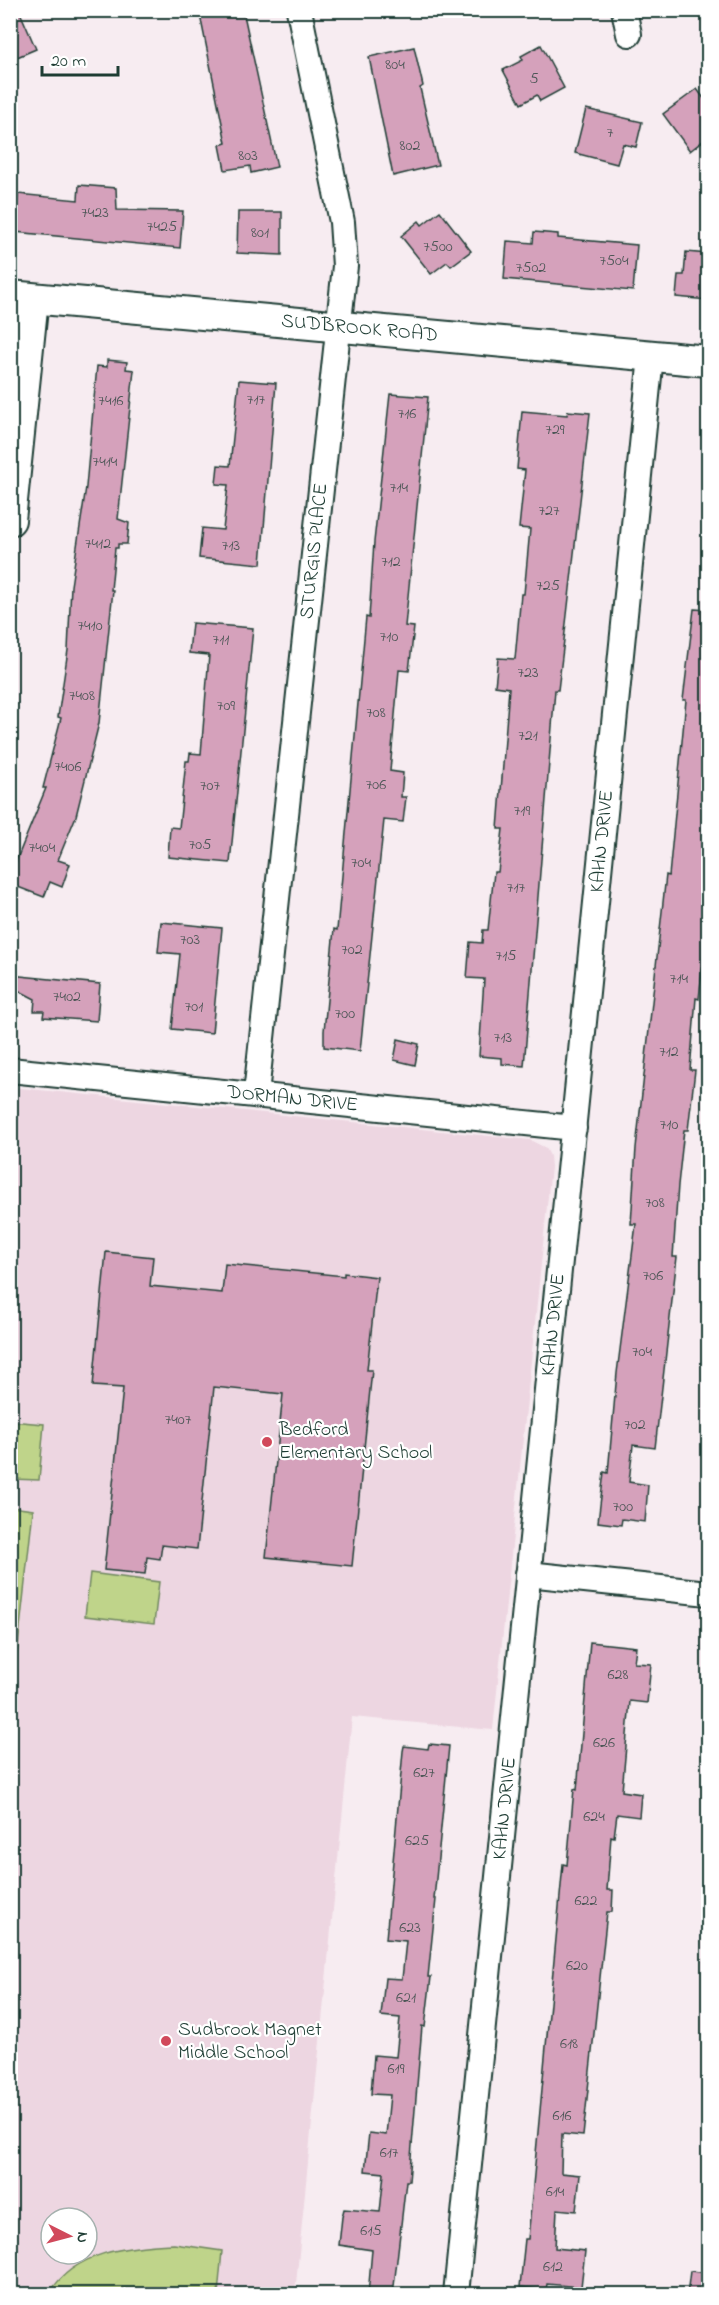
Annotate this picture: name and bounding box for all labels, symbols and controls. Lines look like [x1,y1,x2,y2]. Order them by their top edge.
scale bar [42,39,118,77]
text: 20 m [51,49,86,75]
house number: 804 [385,53,405,77]
house number: 5 [529,67,539,91]
house number: 7 [607,121,614,145]
house number: 802 [400,134,420,158]
house number: 803 [238,144,258,168]
house number: 7423 [81,201,109,225]
house number: 7425 [147,215,177,239]
house number: 801 [251,221,269,245]
house number: 7500 [423,235,453,259]
house number: 7504 [599,249,629,273]
house number: 7502 [516,256,546,280]
street label: SUDBROOK ROAD [280,307,439,350]
house number: 717 [247,388,266,412]
house number: 7416 [98,389,124,413]
house number: 716 [398,402,416,426]
house number: 729 [545,418,565,442]
house number: 7414 [93,450,118,474]
house number: 714 [390,476,409,500]
street label: STURGIS PLACE [293,482,336,621]
house number: 727 [538,499,560,523]
house number: 7412 [85,532,111,556]
house number: 713 [222,534,240,558]
house number: 712 [381,550,401,574]
house number: 725 [536,574,560,598]
house number: 7410 [77,614,103,638]
house number: 710 [380,625,398,649]
house number: 711 [213,628,229,652]
house number: 723 [517,661,539,685]
house number: 7408 [69,684,95,708]
house number: 709 [217,694,235,718]
house number: 708 [366,701,386,725]
house number: 721 [518,724,538,748]
house number: 7406 [54,755,82,779]
house number: 706 [366,773,386,797]
house number: 707 [200,774,220,798]
street label: KAHN DRIVE [583,789,622,894]
house number: 719 [514,799,530,823]
house number: 705 [189,833,211,857]
house number: 7404 [29,836,56,860]
house number: 704 [351,851,371,875]
house number: 717 [507,876,526,900]
house number: 703 [180,928,200,952]
house number: 702 [341,938,363,962]
house number: 715 [496,944,516,968]
house number: 714 [670,967,689,991]
house number: 7402 [53,985,81,1009]
house number: 701 [185,995,203,1019]
house number: 700 [335,1002,355,1026]
house number: 713 [494,1026,512,1050]
house number: 712 [659,1040,679,1064]
street label: DORMAN DRIVE [225,1078,359,1120]
house number: 710 [660,1113,678,1137]
house number: 708 [645,1191,665,1215]
house number: 706 [643,1264,663,1288]
street label: KAHN DRIVE [534,1272,573,1378]
house number: 704 [632,1340,652,1364]
house number: 7407 [165,1408,192,1432]
house number: 702 [624,1413,646,1437]
place label: Bedford Elementary School [278,1416,432,1468]
marker: Bedford Elementary School [260,1435,274,1449]
house number: 700 [613,1495,633,1519]
house number: 628 [608,1663,629,1687]
house number: 626 [593,1731,615,1755]
street label: KAHN DRIVE [485,1756,524,1861]
house number: 627 [413,1761,435,1785]
house number: 624 [583,1805,605,1829]
house number: 625 [405,1829,429,1853]
house number: 622 [575,1889,598,1913]
house number: 623 [399,1916,421,1940]
house number: 620 [566,1954,588,1978]
house number: 621 [396,1986,416,2010]
place label: Sudbrook Magnet Middle School [178,2016,322,2068]
house number: 618 [560,2032,578,2056]
marker: Sudbrook Magnet Middle School [159,2034,173,2048]
house number: 619 [388,2057,405,2081]
house number: 616 [552,2104,572,2128]
house number: 617 [380,2141,399,2165]
house number: 614 [546,2180,565,2204]
north arrow [39,2206,99,2266]
house number: 615 [360,2219,382,2243]
text: N [69,2231,94,2244]
house number: 612 [543,2255,563,2279]

